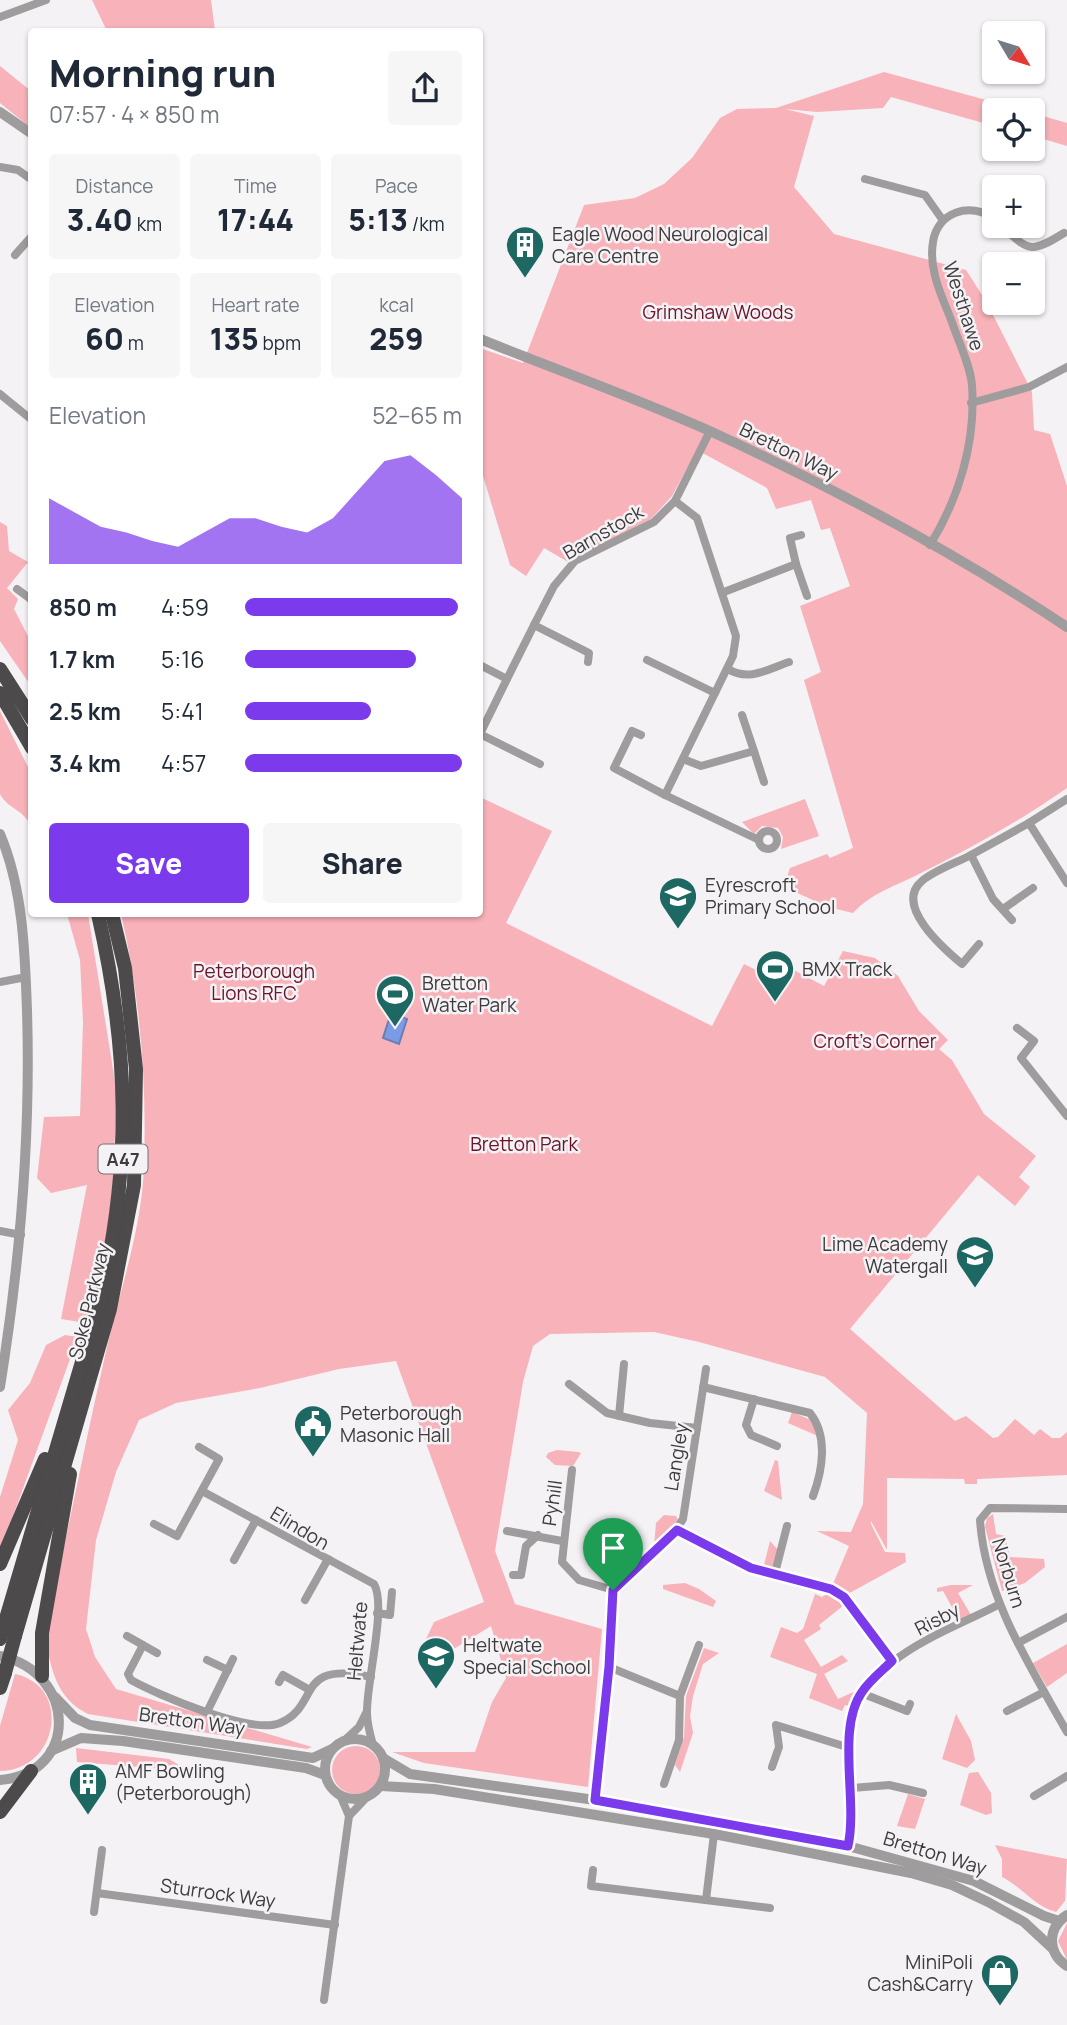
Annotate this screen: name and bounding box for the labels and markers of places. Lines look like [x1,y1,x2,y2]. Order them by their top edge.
place label: Eagle Wood Neurological Care Centre [552,221,768,269]
building icon: Eagle Wood Neurological Care Centre [504,224,546,279]
place label: Eyrescroft Primary School [705,872,835,920]
school or university icon: Eyrescroft Primary School [657,875,699,930]
sports icon: BMX Track [754,948,796,1003]
place label: BMX Track [802,956,893,982]
place label: Bretton Water Park [422,970,517,1018]
sports icon: Bretton Water Park [374,973,416,1028]
place label: Lime Academy Watergall [822,1231,948,1279]
school or university icon: Lime Academy Watergall [954,1234,996,1289]
place label: Peterborough Masonic Hall [340,1400,462,1448]
public building icon: Peterborough Masonic Hall [292,1403,334,1458]
pin [583,1518,643,1590]
place label: Heltwate Special School [463,1632,591,1680]
school or university icon: Heltwate Special School [415,1635,457,1690]
place label: AMF Bowling (Peterborough) [115,1758,253,1806]
building icon: AMF Bowling (Peterborough) [67,1761,109,1816]
place label: MiniPoli Cash&Carry [867,1949,973,1997]
shop icon: MiniPoli Cash&Carry [979,1952,1021,2007]

